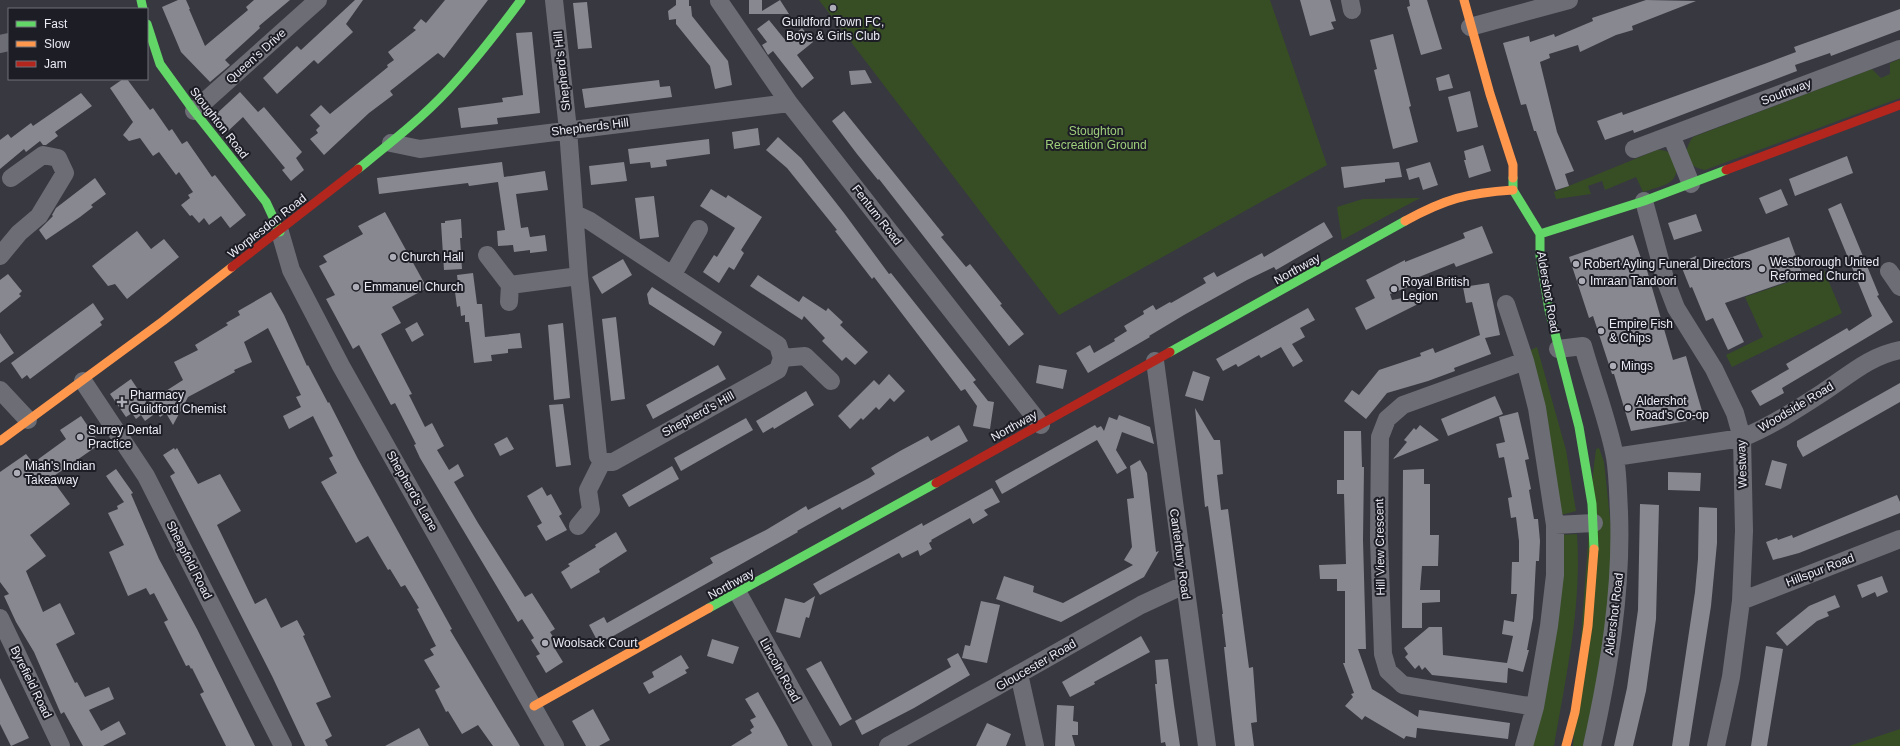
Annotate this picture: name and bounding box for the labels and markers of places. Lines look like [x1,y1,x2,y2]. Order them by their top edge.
marker: Guildford Town FC, Boys & Girls Club [828,3,838,13]
place label: Guildford Town FC, Boys & Girls Club [782,15,884,43]
place label: Church Hall [401,250,464,264]
marker: Church Hall [388,252,398,262]
place label: Westborough United Reformed Church [1770,255,1879,283]
place label: Robert Ayling Funeral Directors [1584,257,1751,271]
marker: Robert Ayling Funeral Directors [1571,259,1581,269]
marker: Westborough United Reformed Church [1757,264,1767,274]
place label: Imraan Tandoori [1590,274,1677,288]
place label: Royal British Legion [1402,275,1469,303]
marker: Imraan Tandoori [1577,276,1587,286]
place label: Emmanuel Church [364,280,463,294]
marker: Emmanuel Church [351,282,361,292]
marker: Royal British Legion [1389,284,1399,294]
place label: Empire Fish & Chips [1609,317,1673,345]
marker: Empire Fish & Chips [1596,326,1606,336]
place label: Mings [1621,359,1653,373]
marker: Mings [1608,361,1618,371]
place label: Pharmacy Guildford Chemist [130,388,227,416]
place label: Aldershot Road's Co-op [1636,394,1709,422]
marker: Pharmacy Guildford Chemist [117,397,127,407]
marker: Aldershot Road's Co-op [1623,403,1633,413]
place label: Surrey Dental Practice [88,423,161,451]
marker: Surrey Dental Practice [75,432,85,442]
place label: Miah's Indian Takeaway [25,459,95,487]
marker: Miah's Indian Takeaway [12,468,22,478]
place label: Woolsack Court [553,636,638,650]
marker: Woolsack Court [540,638,550,648]

